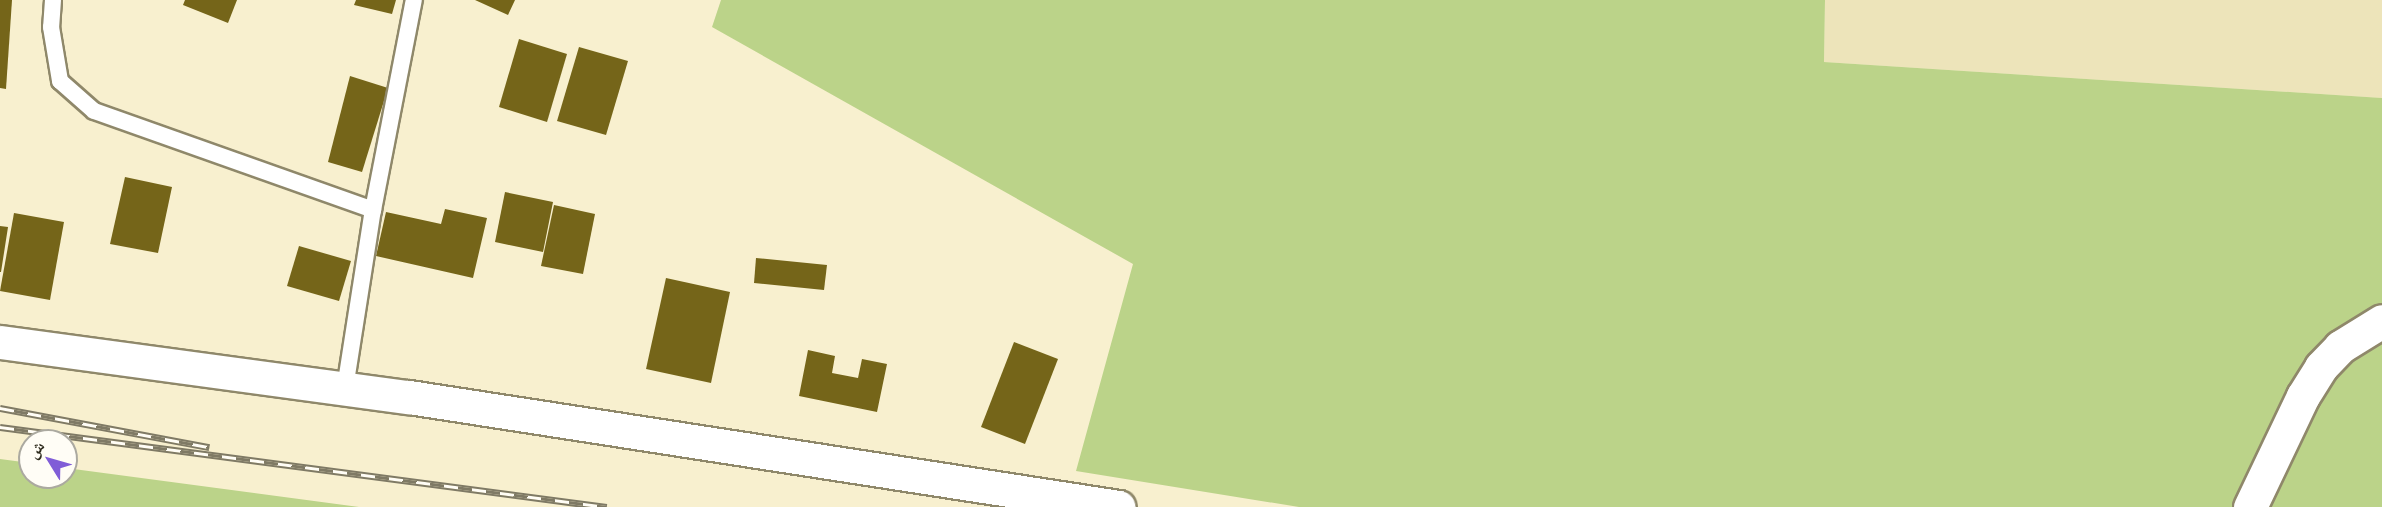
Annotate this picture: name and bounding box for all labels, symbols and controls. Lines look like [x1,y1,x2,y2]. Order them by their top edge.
north arrow [18,429,78,489]
text: ش [23,437,48,462]

